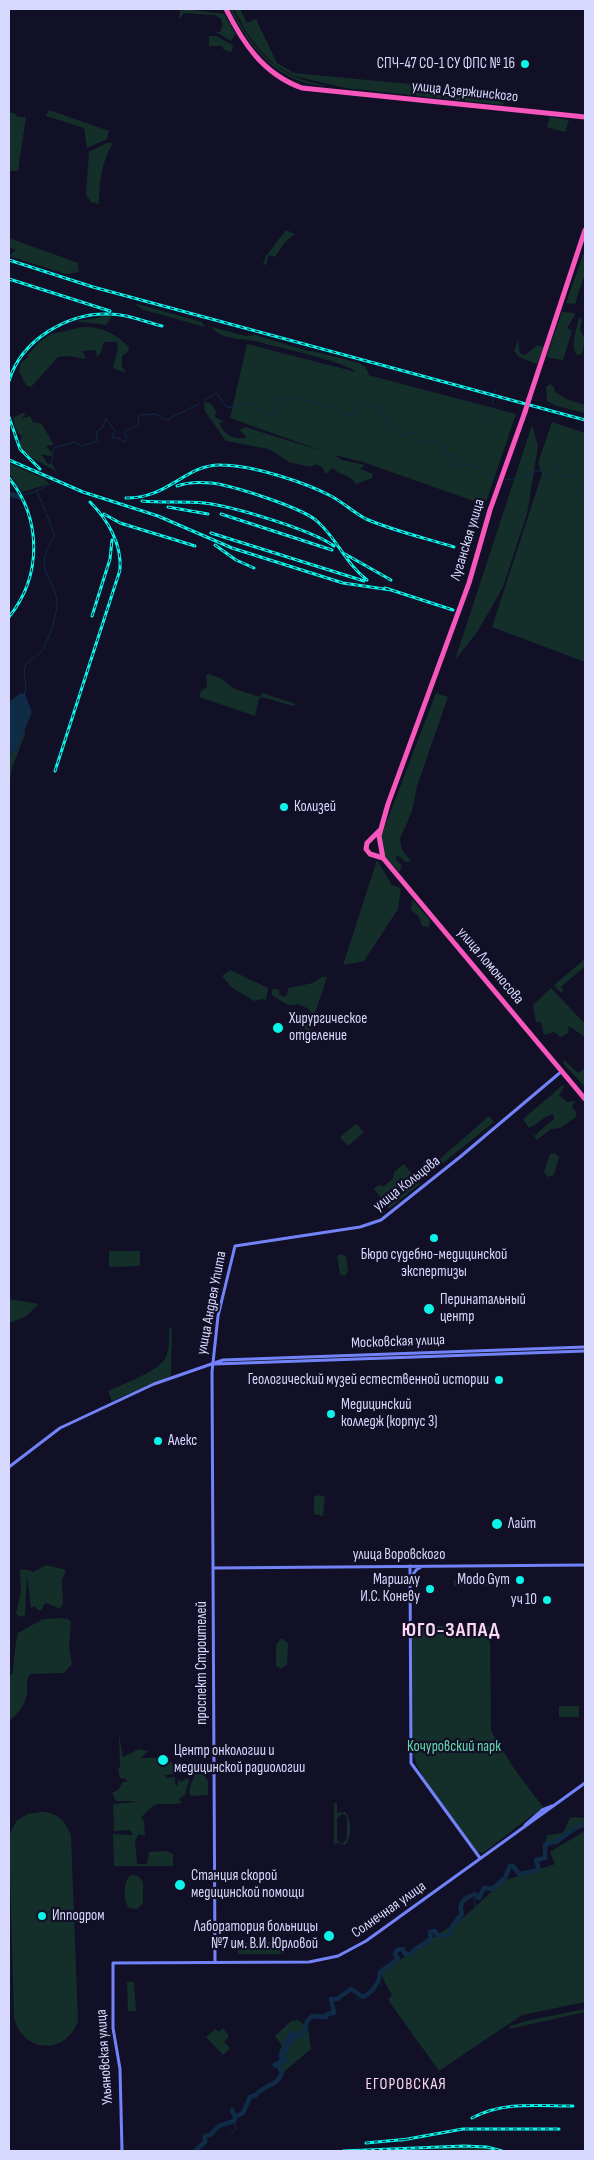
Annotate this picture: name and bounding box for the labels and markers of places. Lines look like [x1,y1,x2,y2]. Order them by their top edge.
place label: СПЧ-47 СО-1 СУ ФПС № 16 [377,55,515,73]
marker: СПЧ-47 СО-1 СУ ФПС № 16 [519,58,531,70]
place label: Колизей [294,798,336,816]
marker: Колизей [278,801,290,813]
place label: Хирургическое отделение [289,1010,367,1045]
marker: Хирургическое отделение [271,1021,285,1035]
marker: Бюро судебно-медицинской экспертизы [428,1232,440,1244]
place label: Бюро судебно-медицинской экспертизы [361,1246,507,1281]
place label: Перинатальный центр [440,1291,526,1326]
marker: Перинатальный центр [422,1302,436,1316]
place label: Геологический музей естественной истории [248,1371,489,1389]
marker: Геологический музей естественной истории [493,1374,505,1386]
place label: Медицинский колледж (корпус 3) [341,1396,437,1431]
marker: Медицинский колледж (корпус 3) [325,1408,337,1420]
place label: Алекс [168,1432,197,1450]
marker: Алекс [152,1435,164,1447]
place label: Лайт [508,1515,536,1533]
marker: Лайт [490,1517,504,1531]
place label: Маршалу И.С. Коневу [360,1571,420,1606]
place label: Modo Gym [457,1571,510,1589]
marker: Modo Gym [514,1574,526,1586]
marker: Маршалу И.С. Коневу [424,1583,436,1595]
place label: уч 10 [511,1591,537,1609]
marker: уч 10 [541,1594,553,1606]
place label: Центр онкологии и медицинской радиологии [174,1742,305,1777]
marker: Центр онкологии и медицинской радиологии [156,1753,170,1767]
place label: Станция скорой медицинской помощи [191,1867,304,1902]
marker: Станция скорой медицинской помощи [173,1878,187,1892]
place label: Ипподром [52,1907,105,1925]
marker: Ипподром [36,1910,48,1922]
place label: Лаборатория больницы №7 им. В.И. Юрловой [194,1918,318,1953]
marker: Лаборатория больницы №7 им. В.И. Юрловой [322,1929,336,1943]

